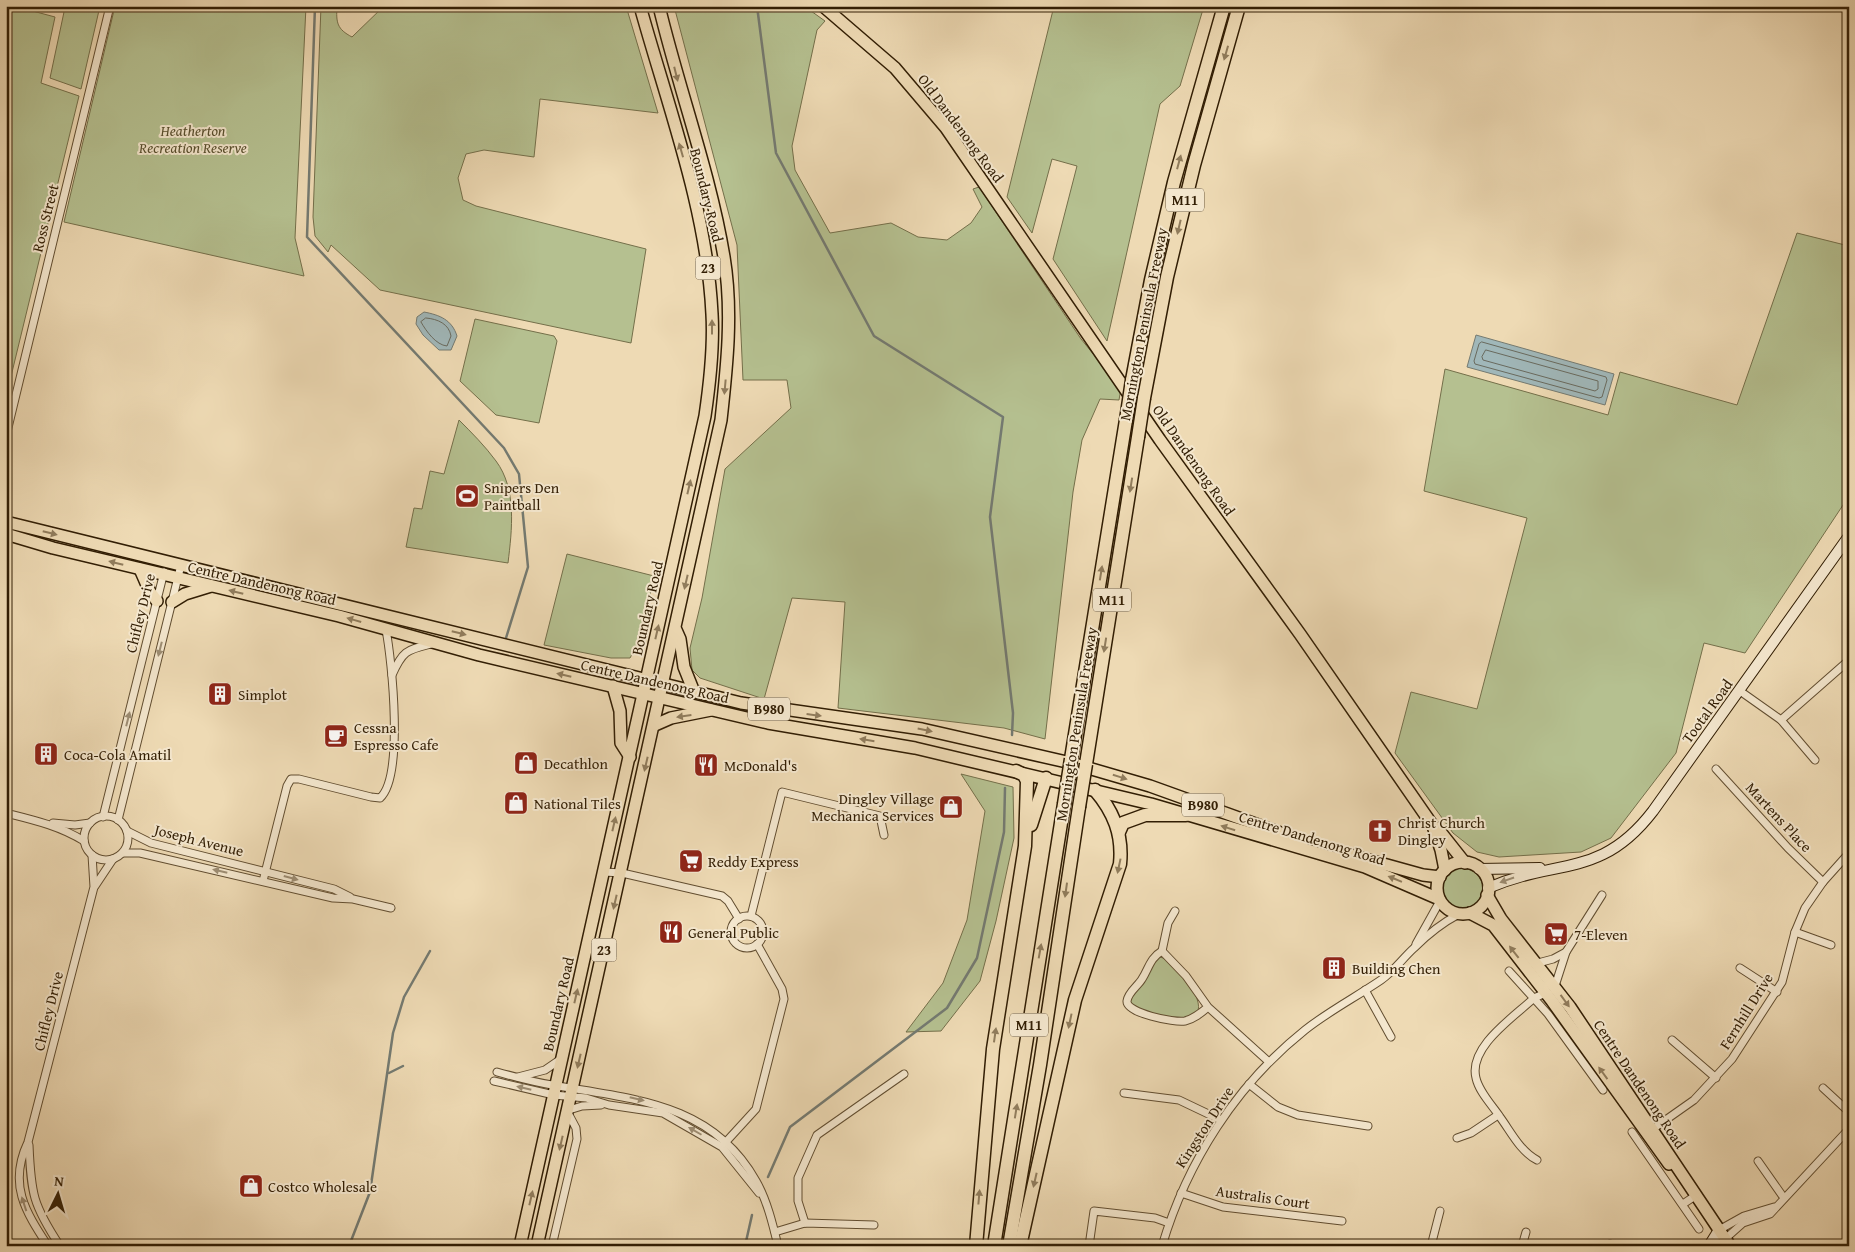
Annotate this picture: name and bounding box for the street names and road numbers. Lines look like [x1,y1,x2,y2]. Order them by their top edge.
street label: Old Dandenong Road [913,69,1009,187]
street label: Boundary Road [685,146,729,244]
street label: Ross Street [26,181,64,254]
road number: M11 [1166,188,1204,212]
street label: Mornington Peninsula Freeway [1114,225,1172,422]
road number: 23 [696,256,720,280]
street label: Old Dandenong Road [1148,400,1240,520]
street label: Centre Dandenong Road [186,556,338,610]
street label: Boundary Road [626,559,668,657]
street label: Chifley Drive [120,571,160,655]
road number: M11 [1093,588,1131,612]
street label: Mornington Peninsula Freeway [1050,625,1102,823]
street label: Centre Dandenong Road [579,654,731,708]
street label: Tootal Road [1677,675,1737,747]
road number: B980 [748,698,790,721]
street label: Martens Place [1741,777,1817,857]
road number: B980 [1182,794,1224,816]
street label: Centre Dandenong Road [1236,806,1388,870]
street label: Joseph Avenue [150,818,246,861]
road number: 23 [592,938,616,962]
street label: Boundary Road [537,955,579,1053]
street label: Chifley Drive [28,969,68,1053]
street label: Fernhill Drive [1714,969,1778,1053]
road number: M11 [1010,1014,1048,1036]
street label: Centre Dandenong Road [1589,1015,1691,1153]
street label: Kingston Drive [1170,1082,1238,1172]
street label: Australis Court [1215,1180,1312,1214]

